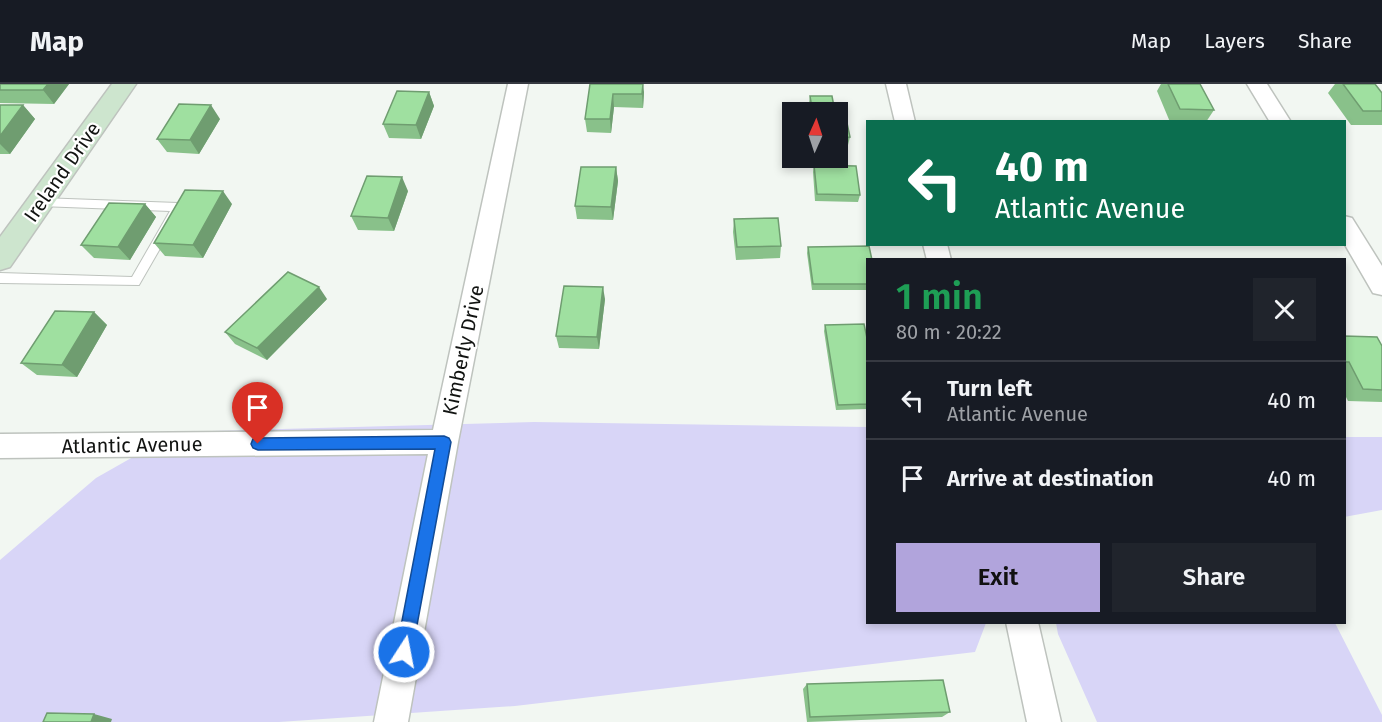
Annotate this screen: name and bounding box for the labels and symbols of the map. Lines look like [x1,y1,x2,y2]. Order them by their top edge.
north arrow [782,102,848,168]
street label: Ireland Drive [19,117,105,227]
street label: Kimberly Drive [437,283,489,417]
pin [232,382,283,444]
street label: Atlantic Avenue [61,432,203,458]
position arrow [372,620,436,684]

